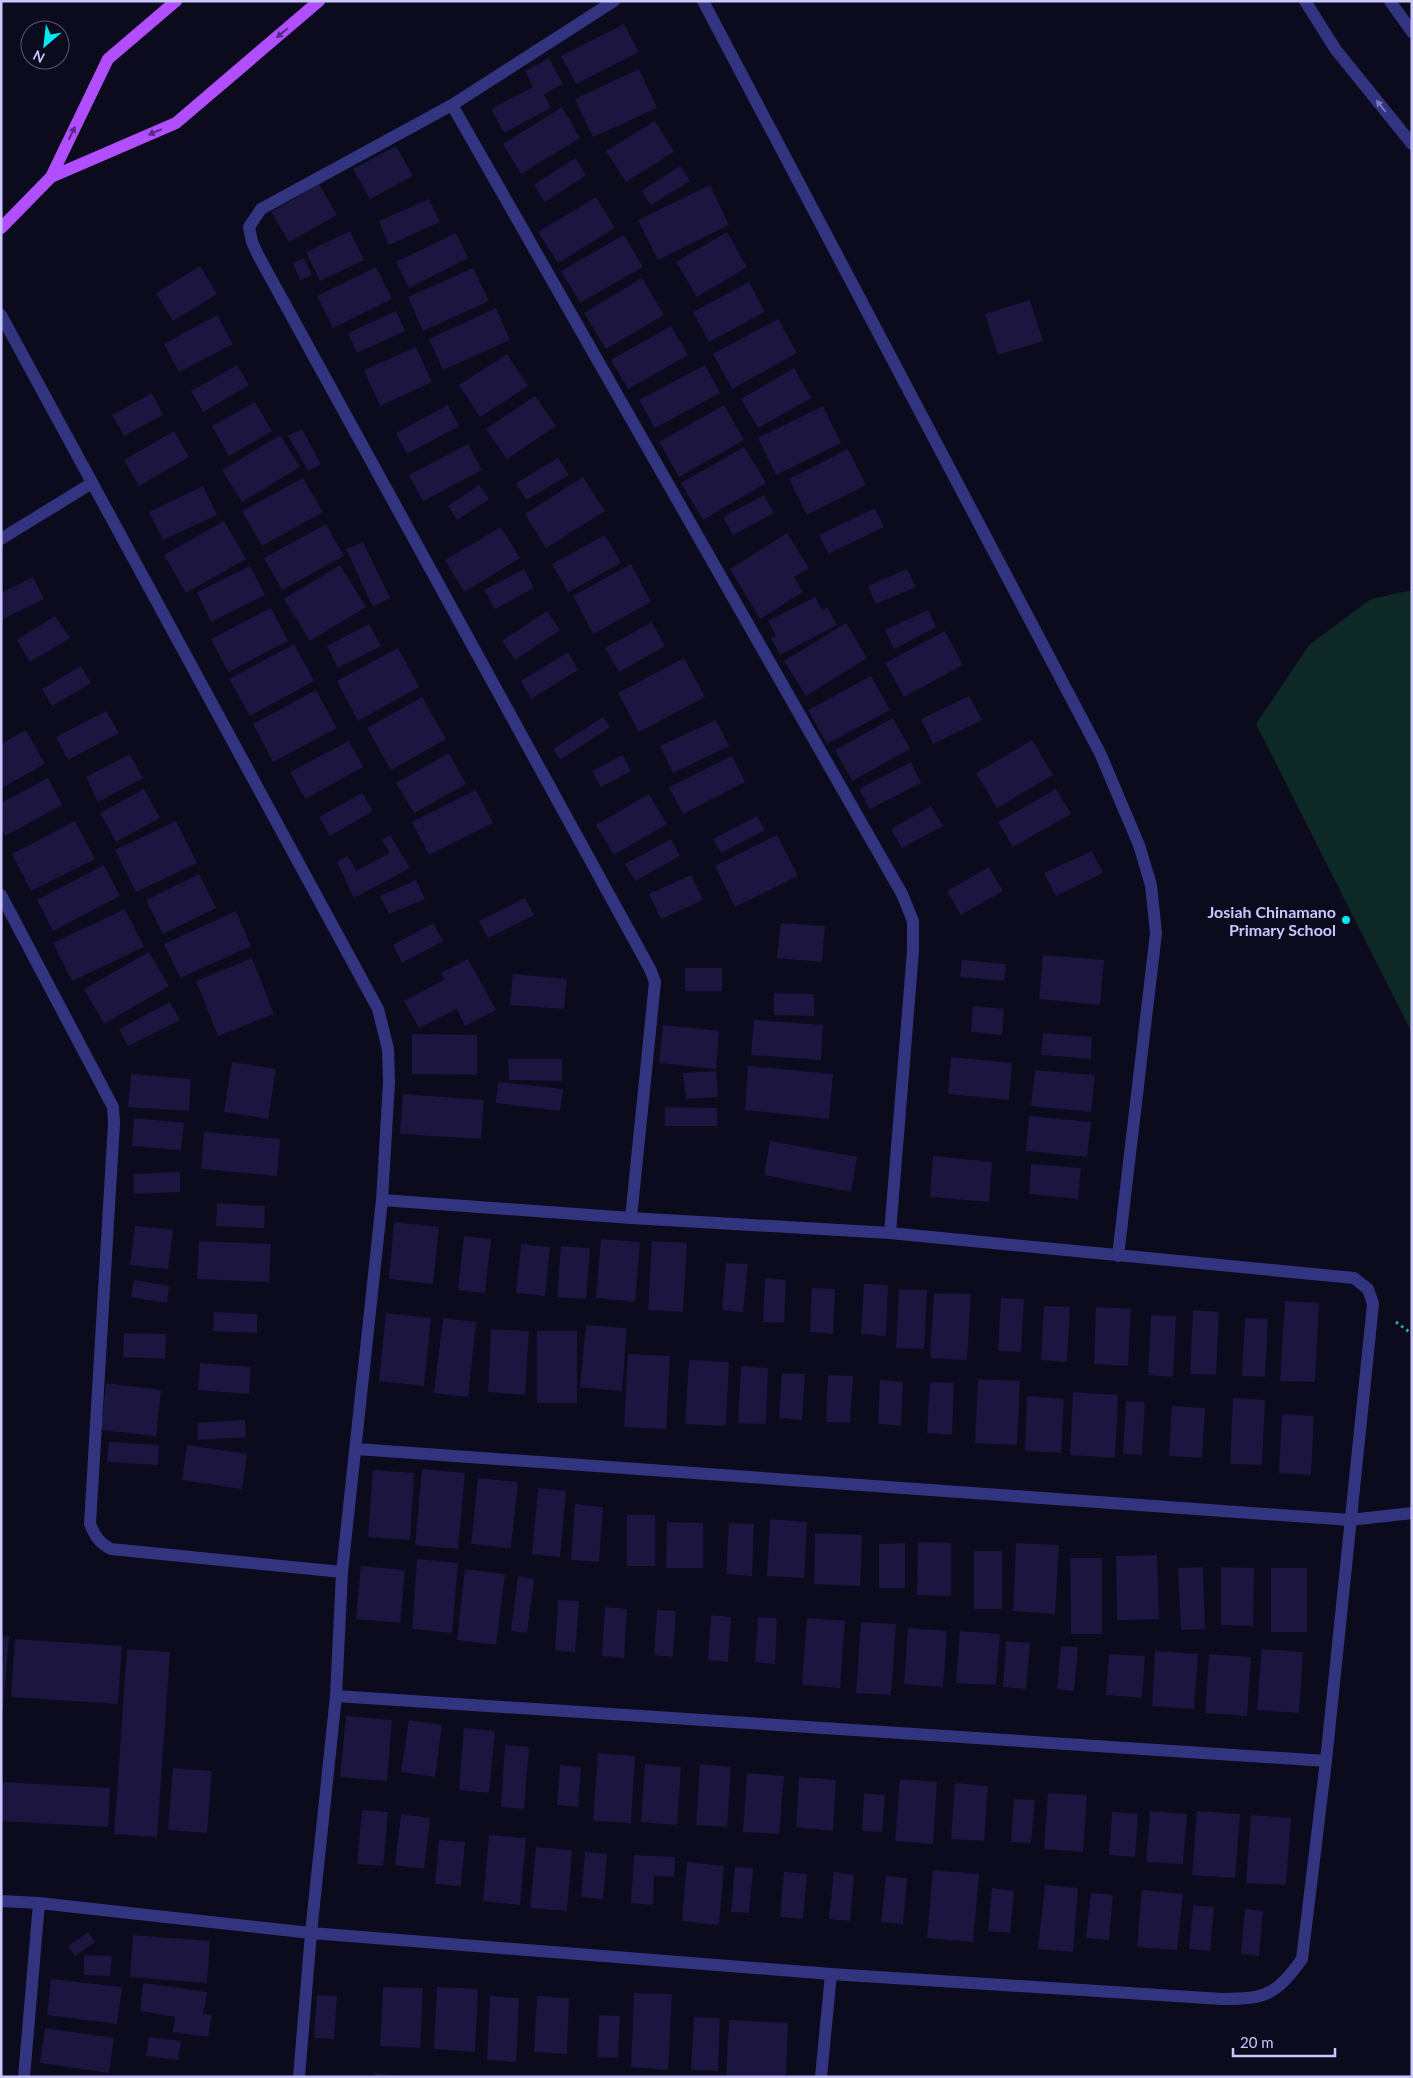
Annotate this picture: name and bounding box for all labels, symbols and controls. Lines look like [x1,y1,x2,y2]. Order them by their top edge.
north arrow [20,20,70,70]
one-way arrow [276,27,289,38]
text: N [30,47,47,67]
one-way arrow [1376,100,1387,113]
one-way arrow [68,126,76,140]
one-way arrow [148,129,162,137]
place label: Josiah Chinamano Primary School [1208,902,1336,939]
marker: Josiah Chinamano Primary School [1340,914,1352,926]
scale bar [1233,2026,1336,2058]
text: 20 m [1240,2033,1274,2051]

